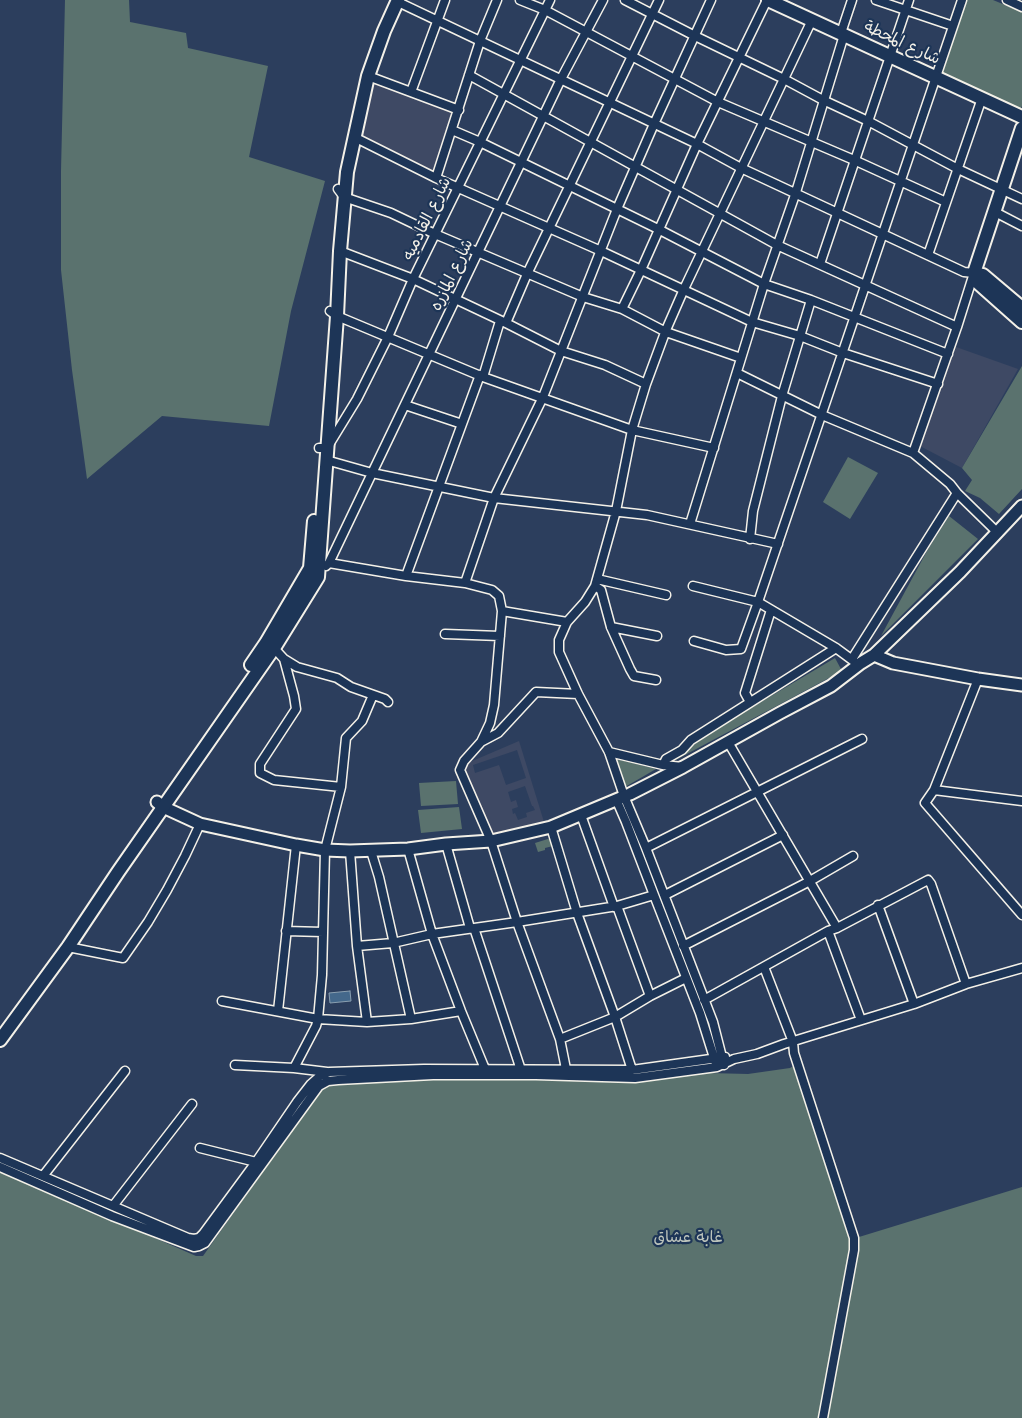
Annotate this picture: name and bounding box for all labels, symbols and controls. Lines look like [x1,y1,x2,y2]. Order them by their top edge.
street label: شارع المحطة [861,17,943,69]
street label: شارع القادميه [399,174,455,264]
street label: شارع المازره [426,236,478,314]
park label: غابة عشاق [653,1228,723,1248]

